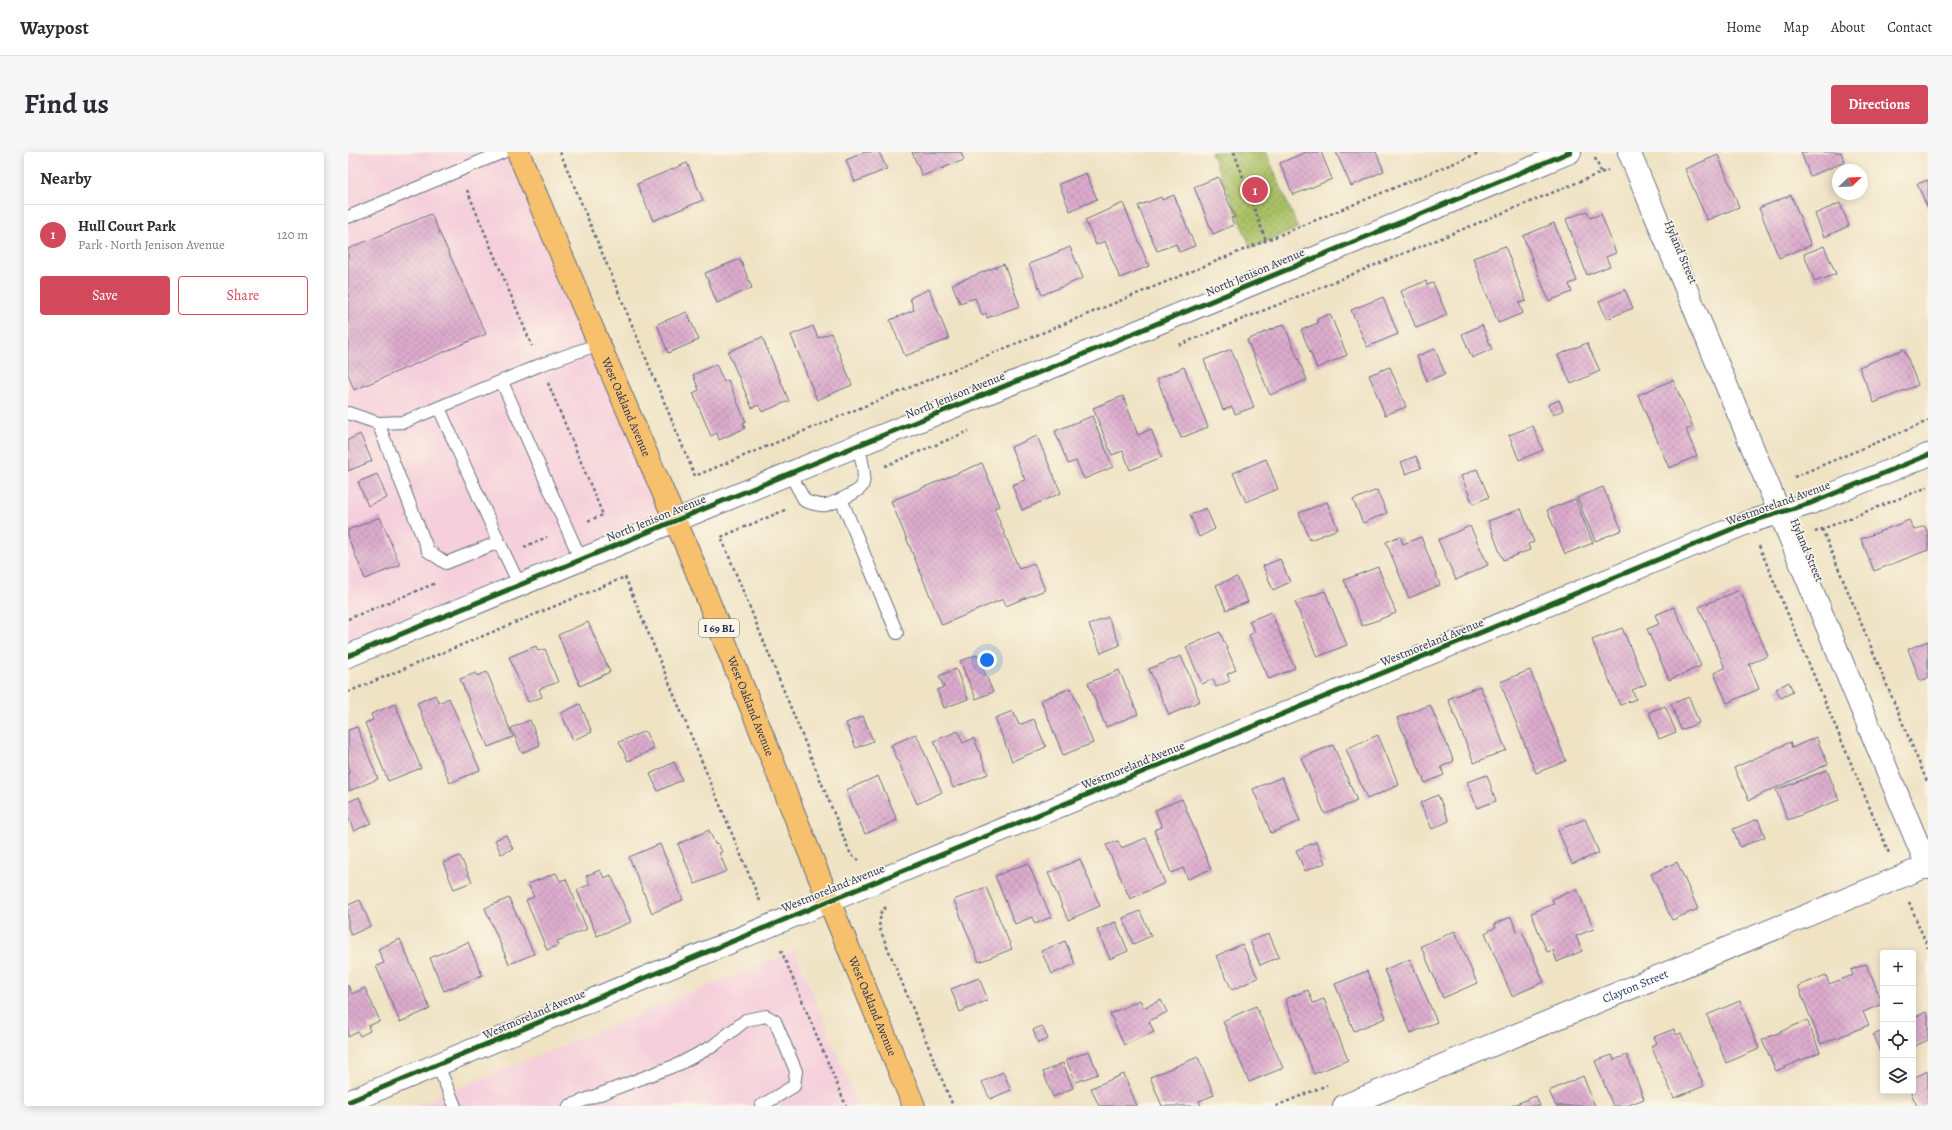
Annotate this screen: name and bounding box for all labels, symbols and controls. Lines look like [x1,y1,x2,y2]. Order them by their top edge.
text: Waypost [20,15,89,41]
text: Home [1726,18,1761,37]
text: Map [1783,18,1809,37]
text: About [1831,18,1865,37]
text: Contact [1887,18,1932,37]
text: Find us [24,85,109,123]
button: Directions [1831,85,1928,124]
north arrow [1832,164,1868,200]
text: Nearby [40,167,91,190]
pin: 1 [1242,175,1268,205]
text: Hull Court Park [78,216,176,236]
street label: Hyland Street [1660,218,1702,286]
text: 1 [51,226,55,243]
text: 120 m [277,226,308,243]
text: Park · North Jenison Avenue [78,236,225,253]
street label: North Jenison Avenue [1203,244,1307,300]
button: Save [40,276,170,315]
button: Share [178,276,308,315]
street label: West Oakland Avenue [597,354,655,459]
street label: North Jenison Avenue [903,368,1007,422]
street label: Westmoreland Avenue [1723,477,1832,530]
street label: North Jenison Avenue [604,491,708,545]
street label: Hyland Street [1786,516,1828,584]
street label: Westmoreland Avenue [1377,614,1486,670]
road number: I 69 BL [699,619,739,637]
your location [977,650,997,670]
street label: West Oakland Avenue [723,653,778,758]
street label: Westmoreland Avenue [1078,737,1187,793]
street label: Westmoreland Avenue [778,860,887,916]
map controls [1880,950,1916,1094]
button: + [1880,950,1916,986]
street label: West Oakland Avenue [844,953,900,1059]
street label: Clayton Street [1600,965,1671,1007]
street label: Westmoreland Avenue [479,985,588,1043]
button: − [1880,986,1916,1022]
button: locate [1880,1022,1916,1058]
button: layers [1880,1058,1916,1094]

